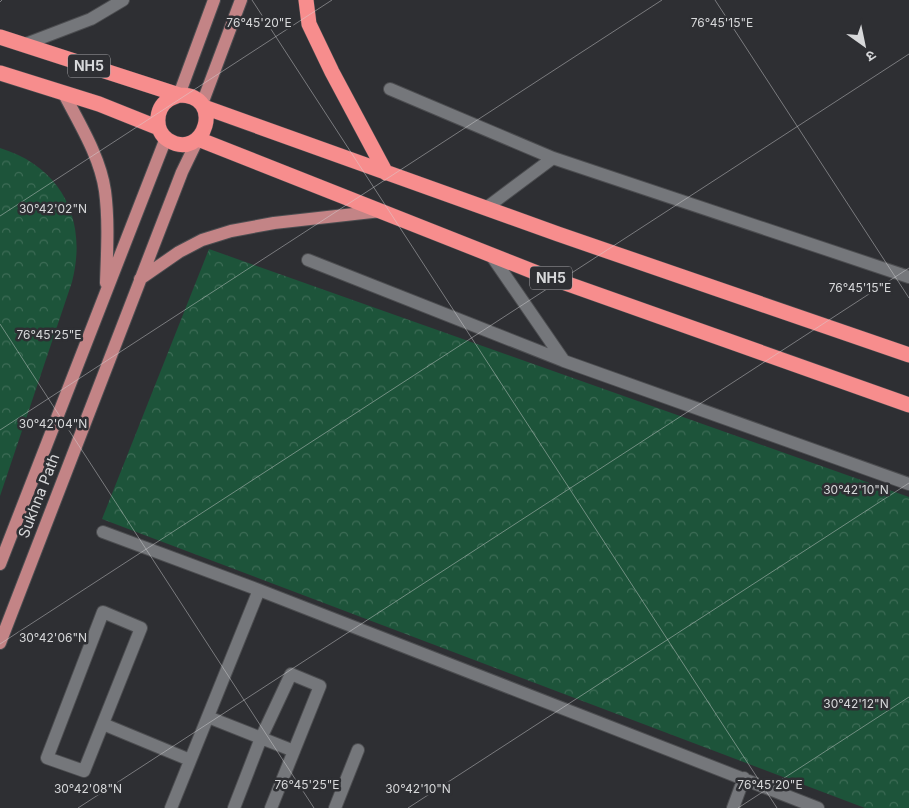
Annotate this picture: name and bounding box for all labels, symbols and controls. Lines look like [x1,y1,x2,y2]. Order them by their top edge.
text: 76°45'20"E [226,15,292,30]
text: 76°45'15"E [691,15,753,30]
north arrow [839,20,889,70]
text: उ [863,47,879,66]
road number: NH5 [68,54,110,78]
text: 30°42'02"N [19,201,87,216]
road number: NH5 [530,266,572,290]
text: 76°45'15"E [829,280,891,295]
text: 76°45'25"E [16,327,82,342]
text: 30°42'04"N [19,416,87,431]
street label: Sukhna Path [14,451,63,541]
text: 30°42'10"N [823,482,889,497]
text: 30°42'06"N [19,630,87,645]
text: 30°42'12"N [823,696,889,711]
text: 76°45'25"E [274,777,340,792]
text: 76°45'20"E [737,777,803,792]
text: 30°42'08"N [54,781,122,796]
text: 30°42'10"N [385,781,451,796]

